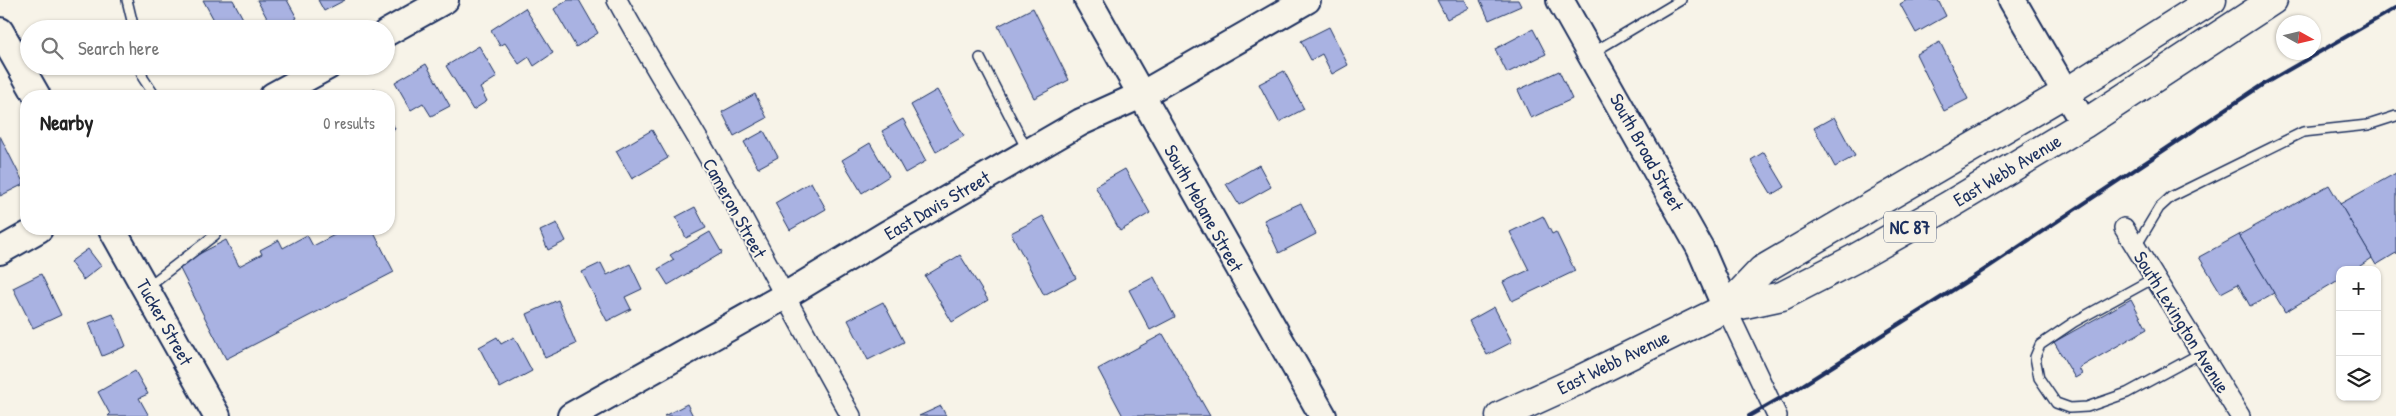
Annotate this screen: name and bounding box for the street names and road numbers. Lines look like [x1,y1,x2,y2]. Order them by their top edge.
street label: South Broad Street [1604,88,1690,216]
street label: East Webb Avenue [1948,127,2066,212]
street label: South Mebane Street [1158,140,1250,277]
street label: Cameron Street [697,153,773,263]
street label: East Davis Street [879,164,995,246]
road number: NC 87 [1884,212,1936,242]
street label: South Lexington Avenue [2128,246,2236,398]
street label: Tucker Street [131,274,200,370]
street label: East Webb Avenue [1553,323,1674,400]

